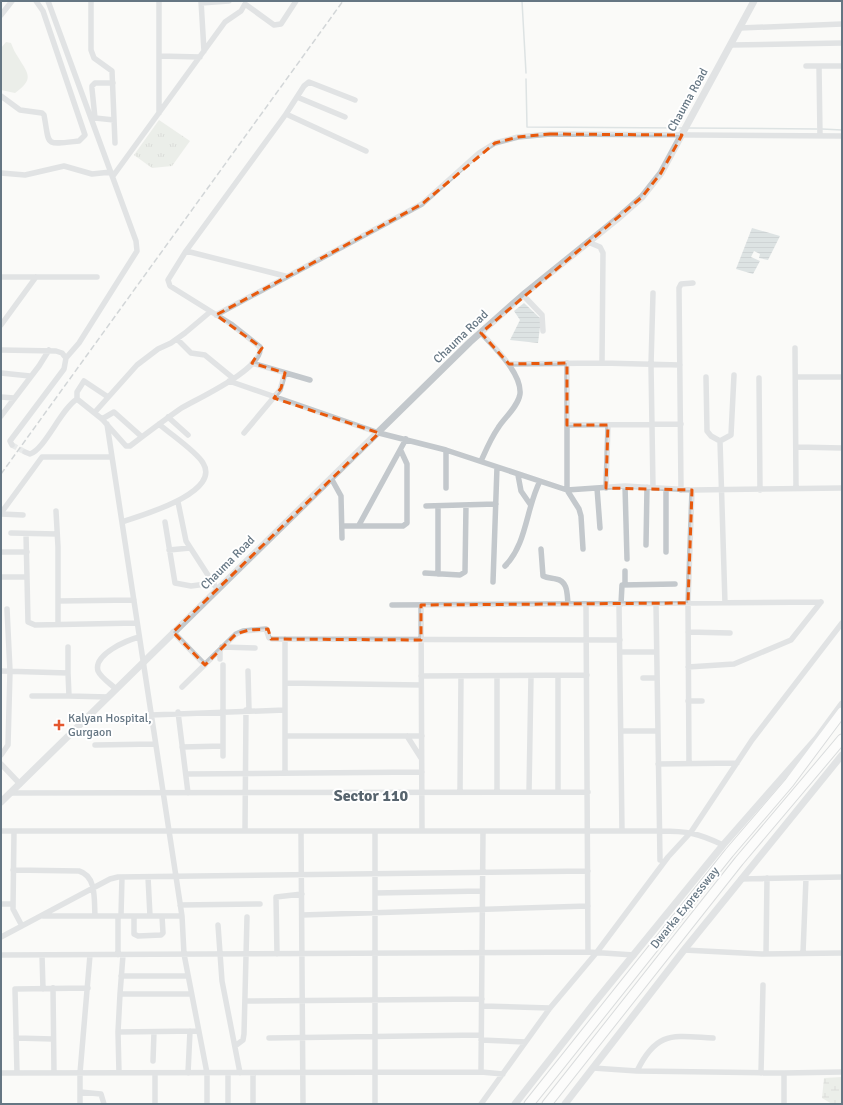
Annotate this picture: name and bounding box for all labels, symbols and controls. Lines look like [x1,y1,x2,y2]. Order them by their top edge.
street label: Chauma Road [664,66,712,134]
street label: Chauma Road [430,307,492,367]
street label: Chauma Road [198,533,258,593]
place label: Kalyan Hospital, Gurgaon [68,711,152,740]
marker: Kalyan Hospital, Gurgaon [53,719,65,731]
district label: Sector 110 [334,786,409,806]
street label: Dwarka Expressway [647,864,723,952]

